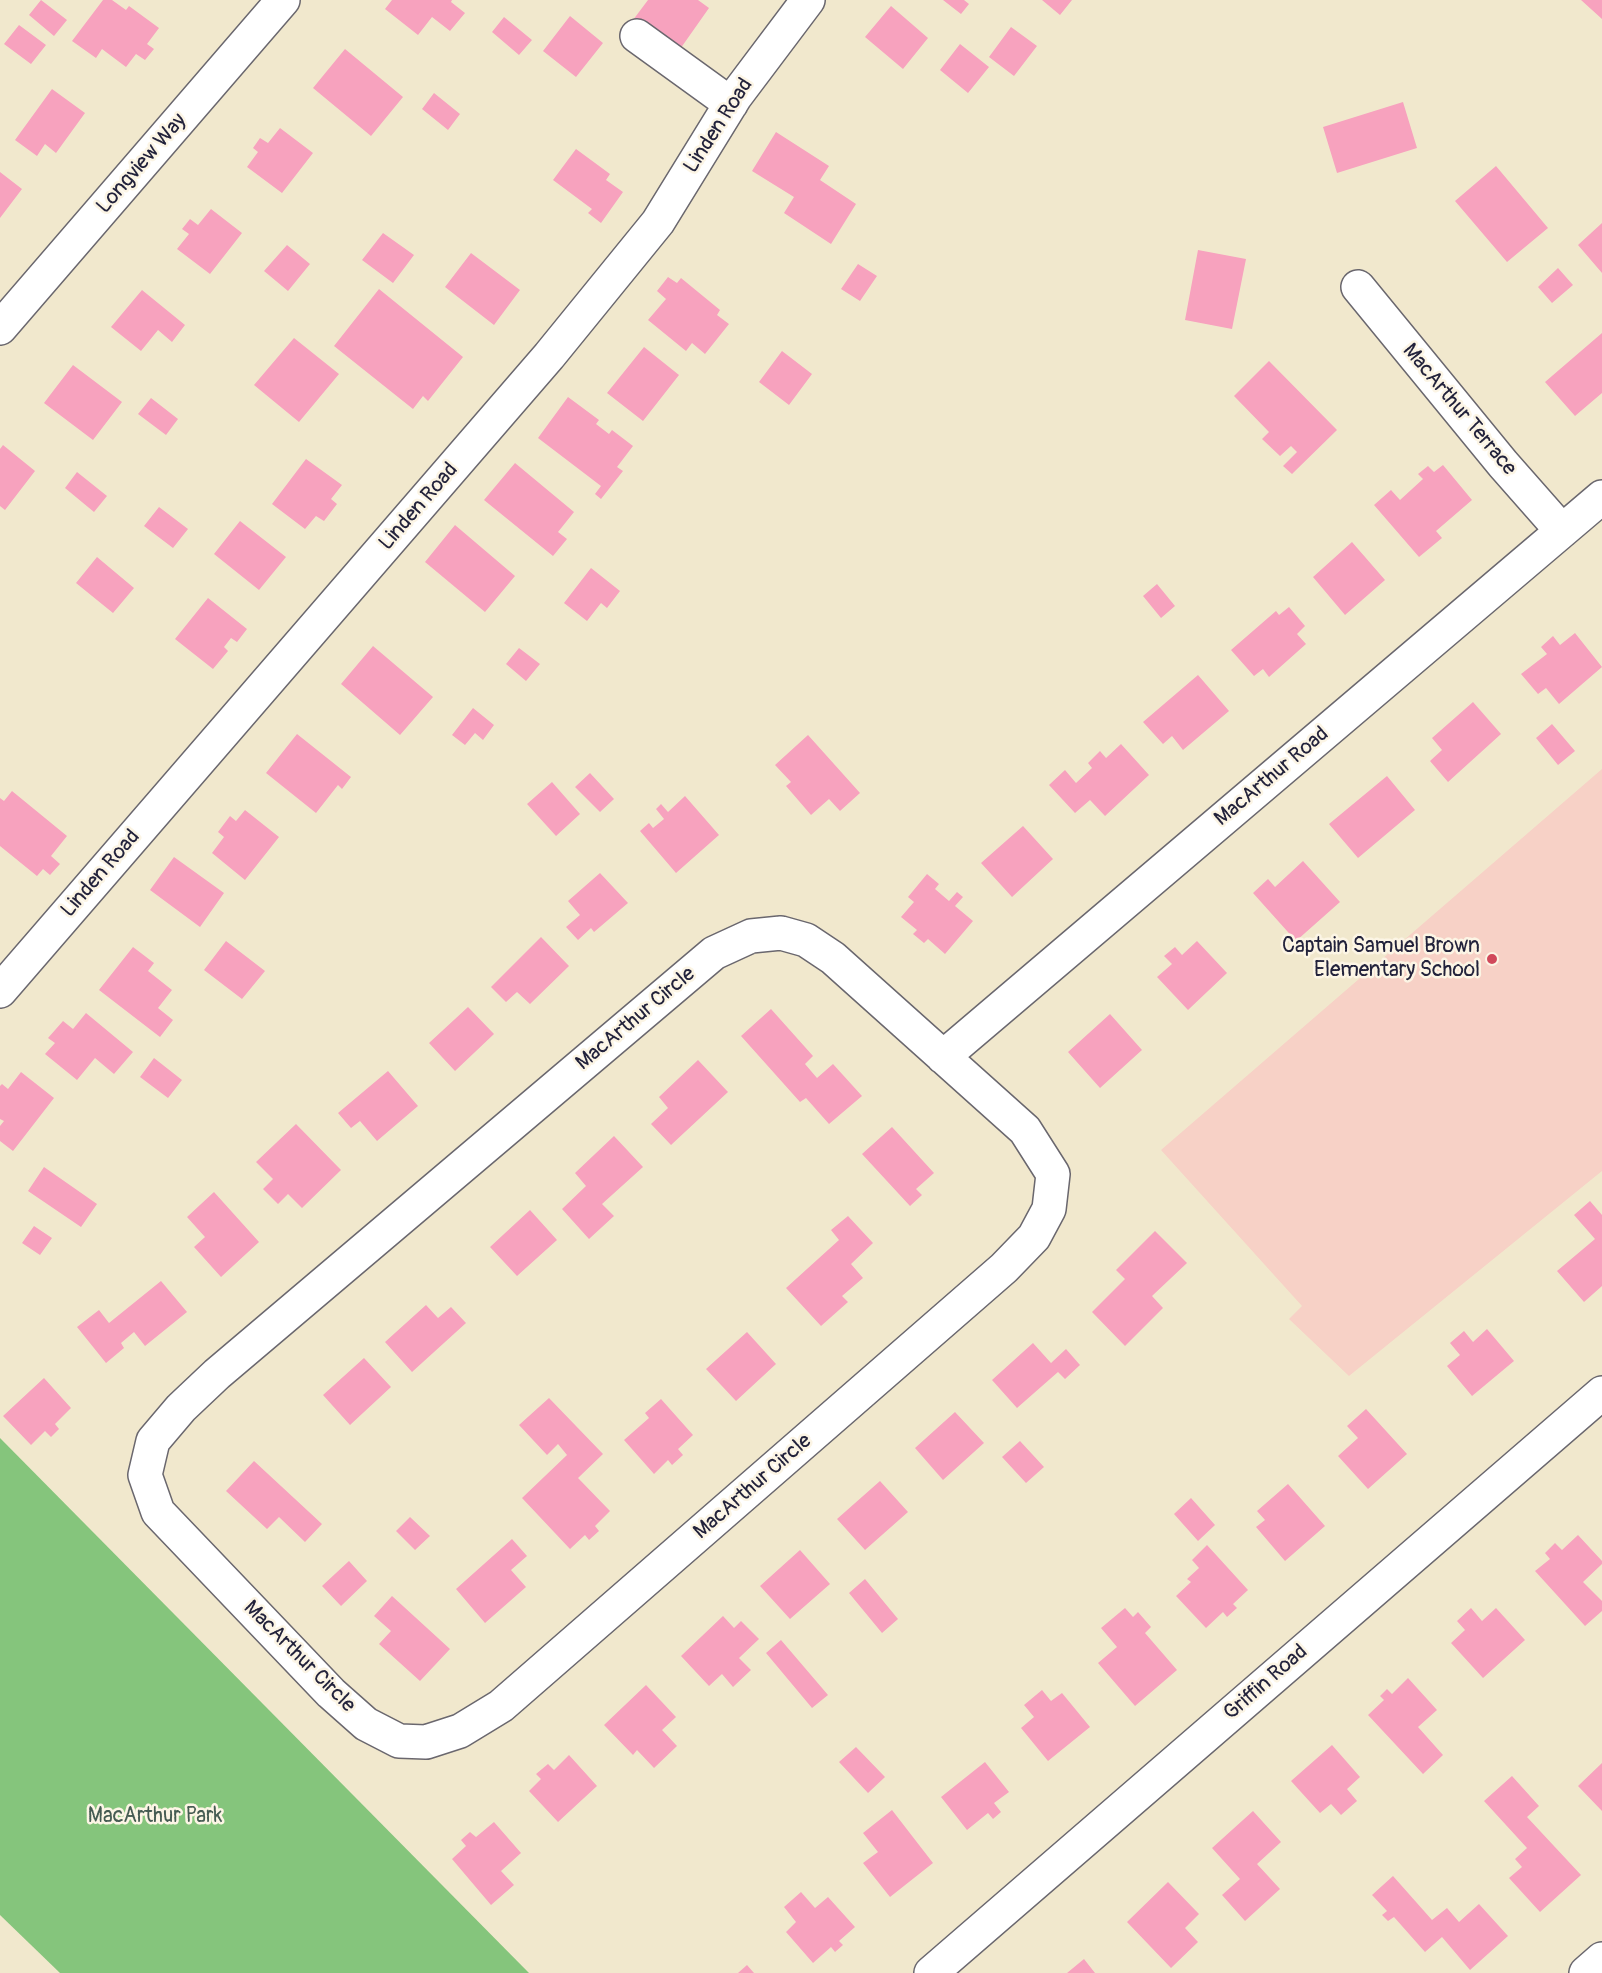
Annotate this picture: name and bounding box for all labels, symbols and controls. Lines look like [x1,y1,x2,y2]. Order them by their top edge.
street label: Linden Road [679,74,759,178]
street label: Longview Way [92,109,192,219]
street label: MacArthur Terrace [1397,339,1521,481]
street label: Linden Road [374,458,464,556]
street label: MacArthur Road [1210,722,1334,832]
street label: Linden Road [56,825,146,923]
place label: Captain Samuel Brown Elementary School [1282,934,1480,984]
marker: Captain Samuel Brown Elementary School [1485,952,1499,966]
street label: MacArthur Circle [571,962,701,1076]
street label: MacArthur Circle [689,1429,817,1545]
street label: MacArthur Circle [238,1596,360,1718]
street label: Griffin Road [1219,1640,1313,1726]
park label: MacArthur Park [88,1804,222,1830]

